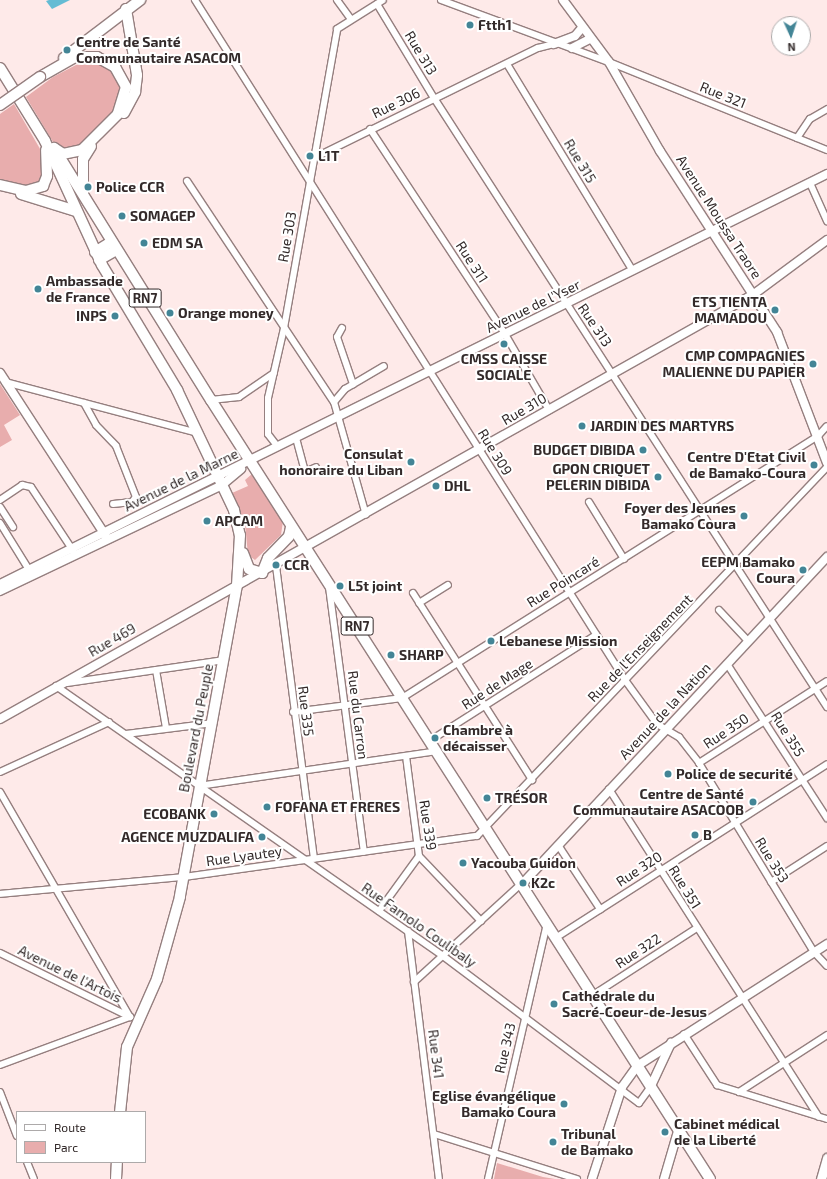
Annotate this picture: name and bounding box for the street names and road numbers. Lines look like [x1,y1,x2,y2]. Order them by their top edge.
street label: Rue 313 [401,28,441,78]
street label: Rue 321 [697,78,749,112]
street label: Rue 306 [369,84,423,122]
street label: Rue 315 [560,136,600,186]
street label: Avenue Moussa Traore [673,152,765,282]
street label: Rue 303 [274,210,300,264]
street label: Rue 311 [452,238,492,286]
street label: Avenue de l'Yser [483,276,583,336]
road number: RN7 [128,287,162,309]
street label: Rue 313 [575,300,615,350]
street label: Rue 310 [499,389,549,429]
street label: Rue 309 [474,426,516,478]
street label: Avenue de la Marne [121,445,241,515]
street label: Rue Poincaré [524,553,602,611]
street label: Rue de l'Enseignement [584,591,696,705]
road number: RN7 [340,615,374,637]
street label: Rue 469 [85,620,139,660]
street label: Rue de Mage [458,655,536,713]
street label: Avenue de la Nation [616,659,714,763]
street label: Boulevard du Peuple [175,662,217,794]
street label: Rue du Carron [344,670,372,760]
street label: Rue 335 [295,685,317,737]
street label: Rue 355 [768,708,808,760]
street label: Rue 350 [700,710,752,752]
street label: Rue 339 [416,799,440,851]
street label: Rue 353 [752,834,792,886]
street label: Rue Lyautey [205,842,283,870]
street label: Rue 320 [613,848,665,890]
street label: Rue 351 [665,862,705,912]
street label: Rue Famolo Coulibaly [358,879,480,971]
street label: Rue 322 [612,930,664,972]
street label: Avenue de l'Artois [15,942,125,1006]
street label: Rue 343 [491,1021,519,1075]
street label: Rue 341 [425,1029,447,1079]

